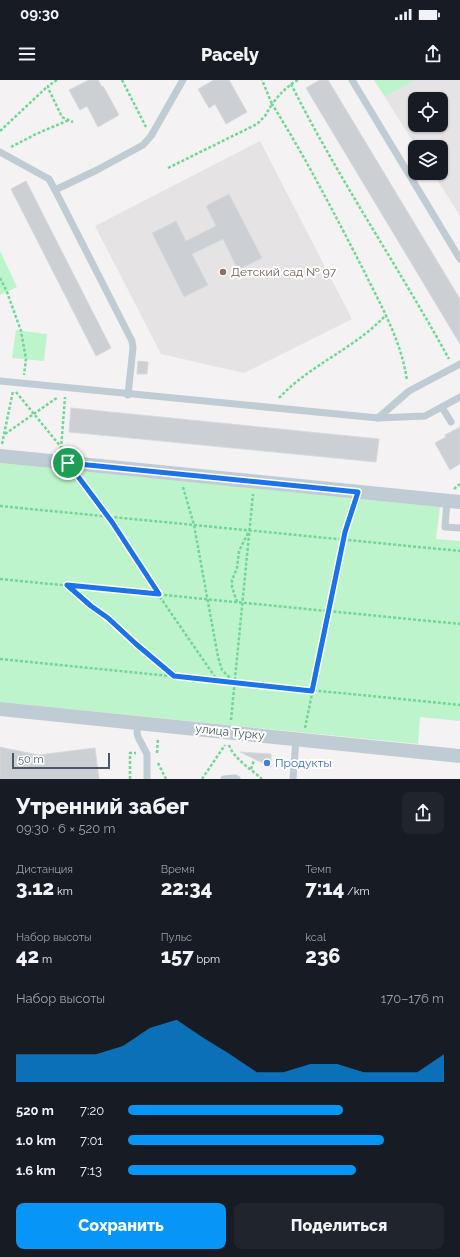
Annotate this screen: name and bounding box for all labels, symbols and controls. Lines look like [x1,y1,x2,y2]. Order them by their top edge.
text: 09:30 [20,5,59,23]
icon: menu [16,43,38,65]
icon: share [422,43,444,65]
text: Pacely [201,44,259,65]
map controls [408,92,448,180]
button: locate [408,92,448,132]
button: layers [408,140,448,180]
place label: Детский сад № 97 [231,265,337,279]
marker: Детский сад № 97 [218,267,228,277]
pin [51,446,85,480]
icon: arrive [57,452,79,474]
street label: улица Турку [195,721,266,743]
scale bar [12,751,110,770]
text: 50 m [18,753,44,766]
place label: Продукты [275,756,332,770]
marker: Продукты [262,758,272,768]
button: share [402,792,444,834]
text: Утренний забег [16,793,189,819]
text: 09:30 · 6 × 520 m [16,821,116,836]
text: Дистанция [16,863,73,876]
text: Время [161,863,195,876]
text: Темп [305,863,331,876]
text: 3.12 [16,876,54,900]
text: 22:34 [161,876,212,900]
text: 7:14 [305,876,344,900]
text: km [54,885,73,898]
text: /km [344,885,370,898]
text: Набор высоты [16,931,91,944]
text: Пульс [161,931,192,944]
text: kcal [305,931,326,944]
text: 42 [16,944,39,968]
text: 157 [161,944,194,968]
text: 236 [305,944,340,968]
text: m [39,953,52,966]
text: bpm [194,953,220,966]
text: Набор высоты [16,991,105,1006]
text: 170–176 m [381,991,444,1006]
text: 520 m [16,1103,54,1118]
text: 7:20 [80,1103,104,1118]
text: 1.0 km [16,1133,56,1148]
text: 7:01 [80,1133,103,1148]
text: 1.6 km [16,1163,56,1178]
text: 7:13 [80,1163,102,1178]
button: Сохранить [16,1203,226,1249]
button: Поделиться [234,1203,444,1249]

